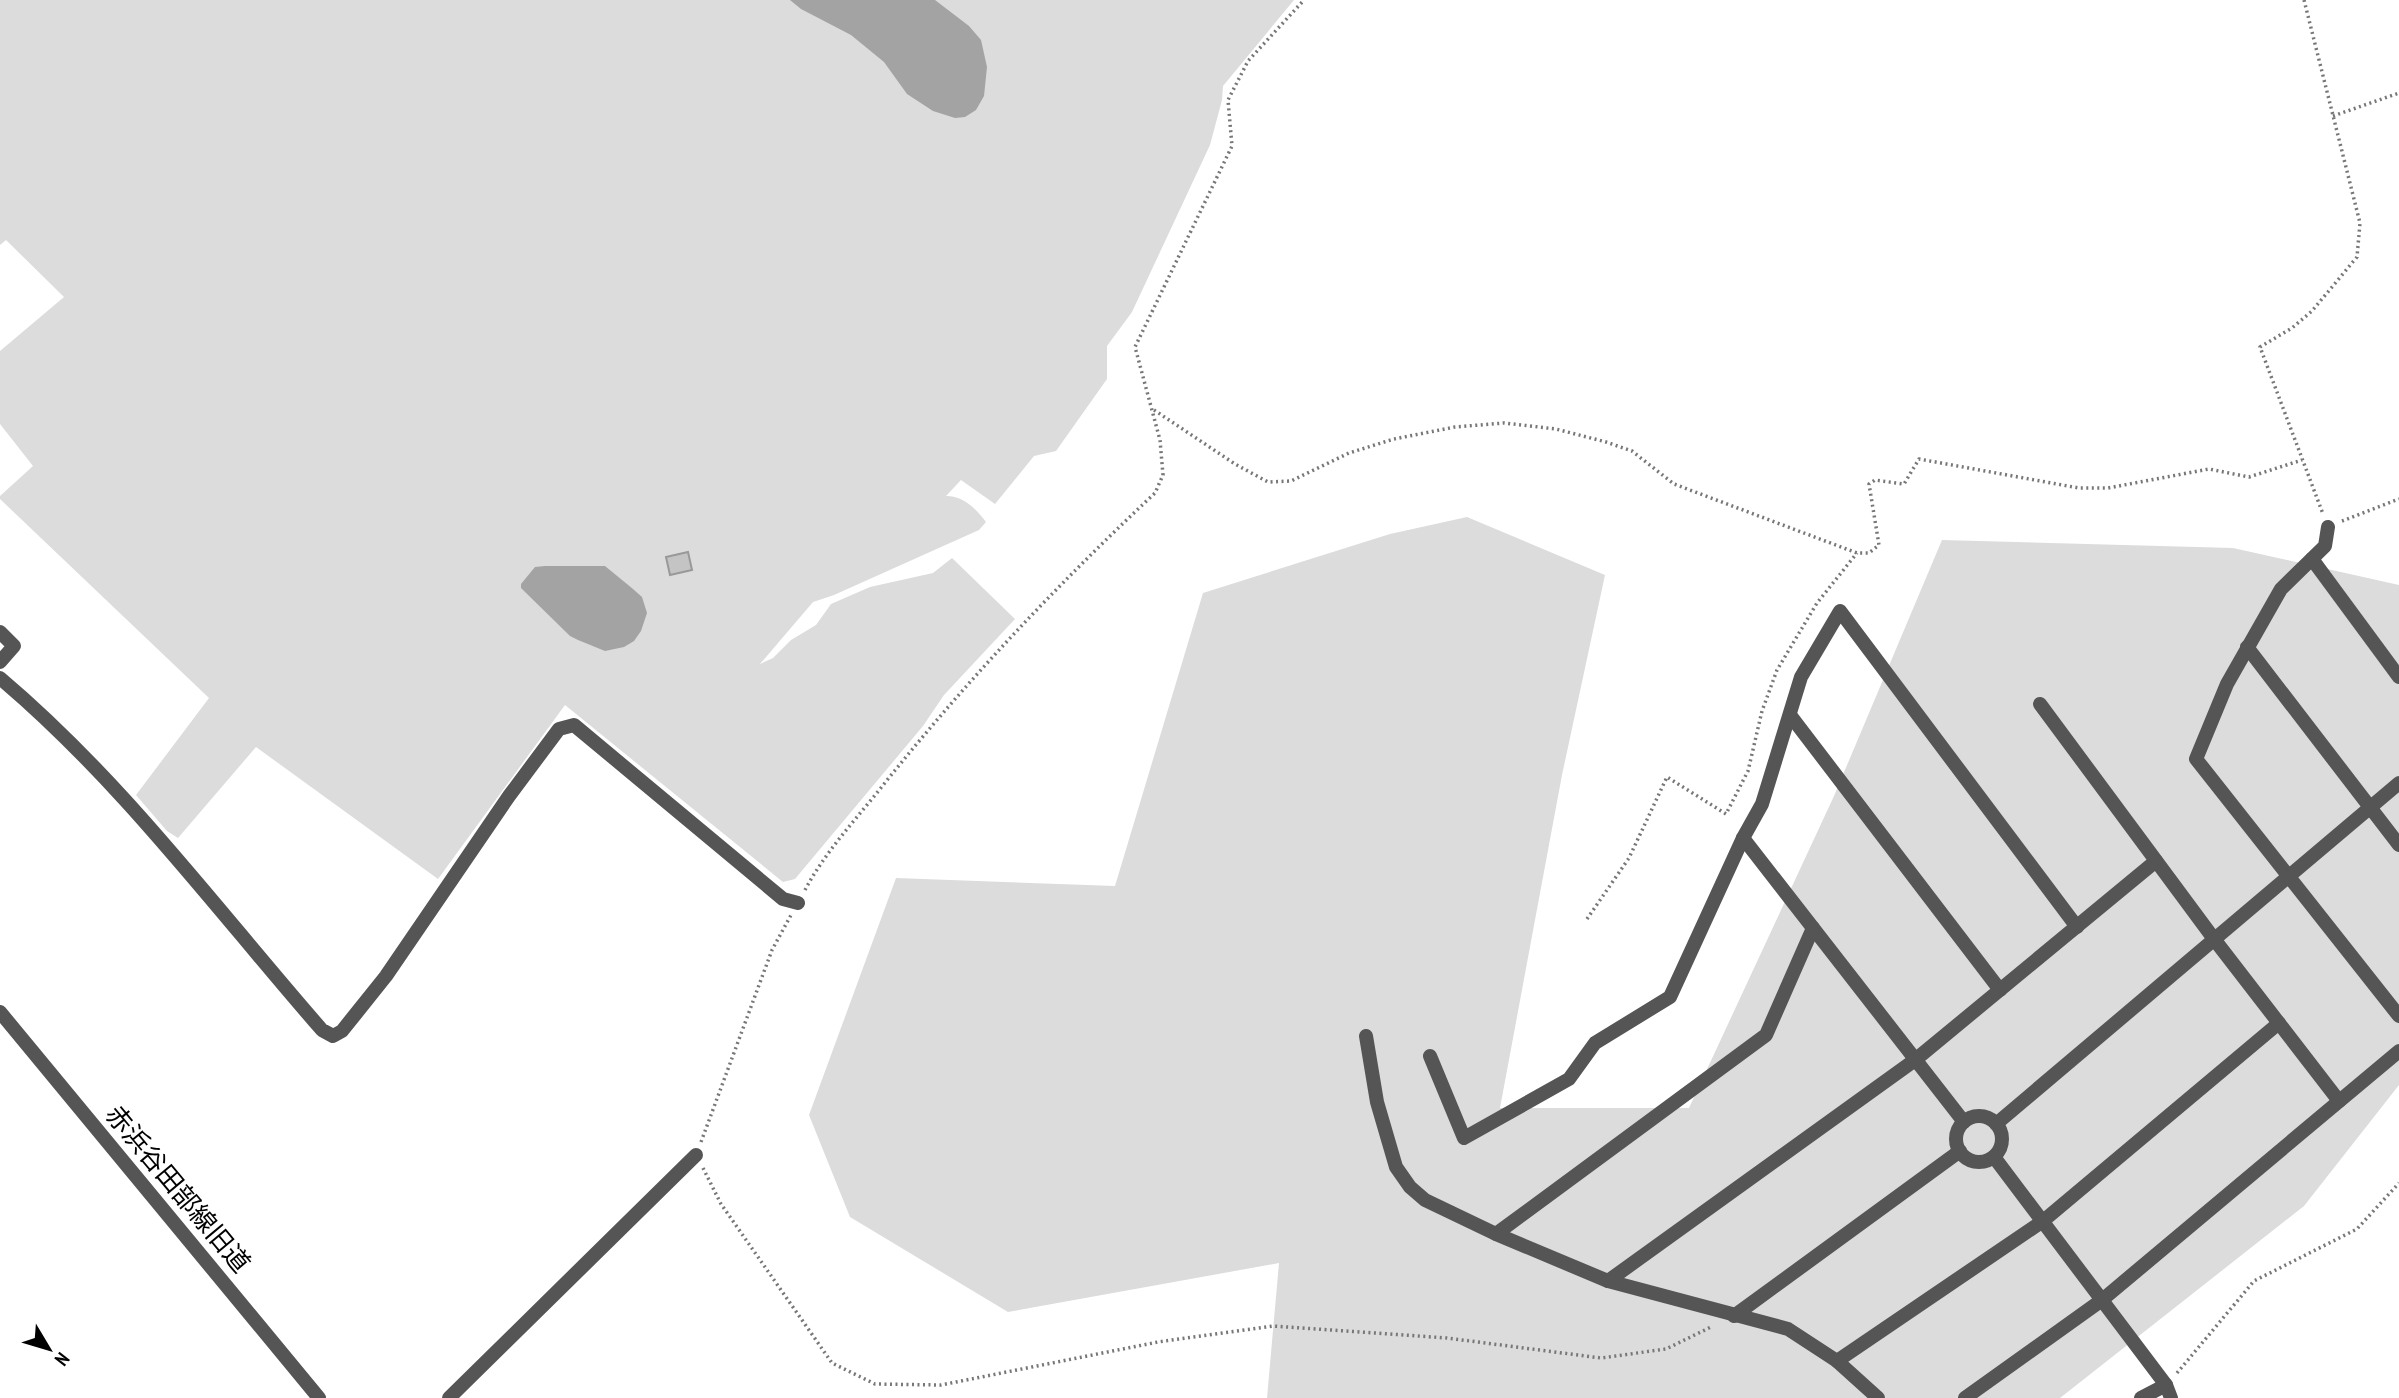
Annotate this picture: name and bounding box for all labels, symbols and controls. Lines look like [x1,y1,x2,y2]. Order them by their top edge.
street label: 赤浜谷田部線旧道 [99,1098,258,1279]
north arrow [14,1314,84,1384]
text: N [50,1348,75,1371]

